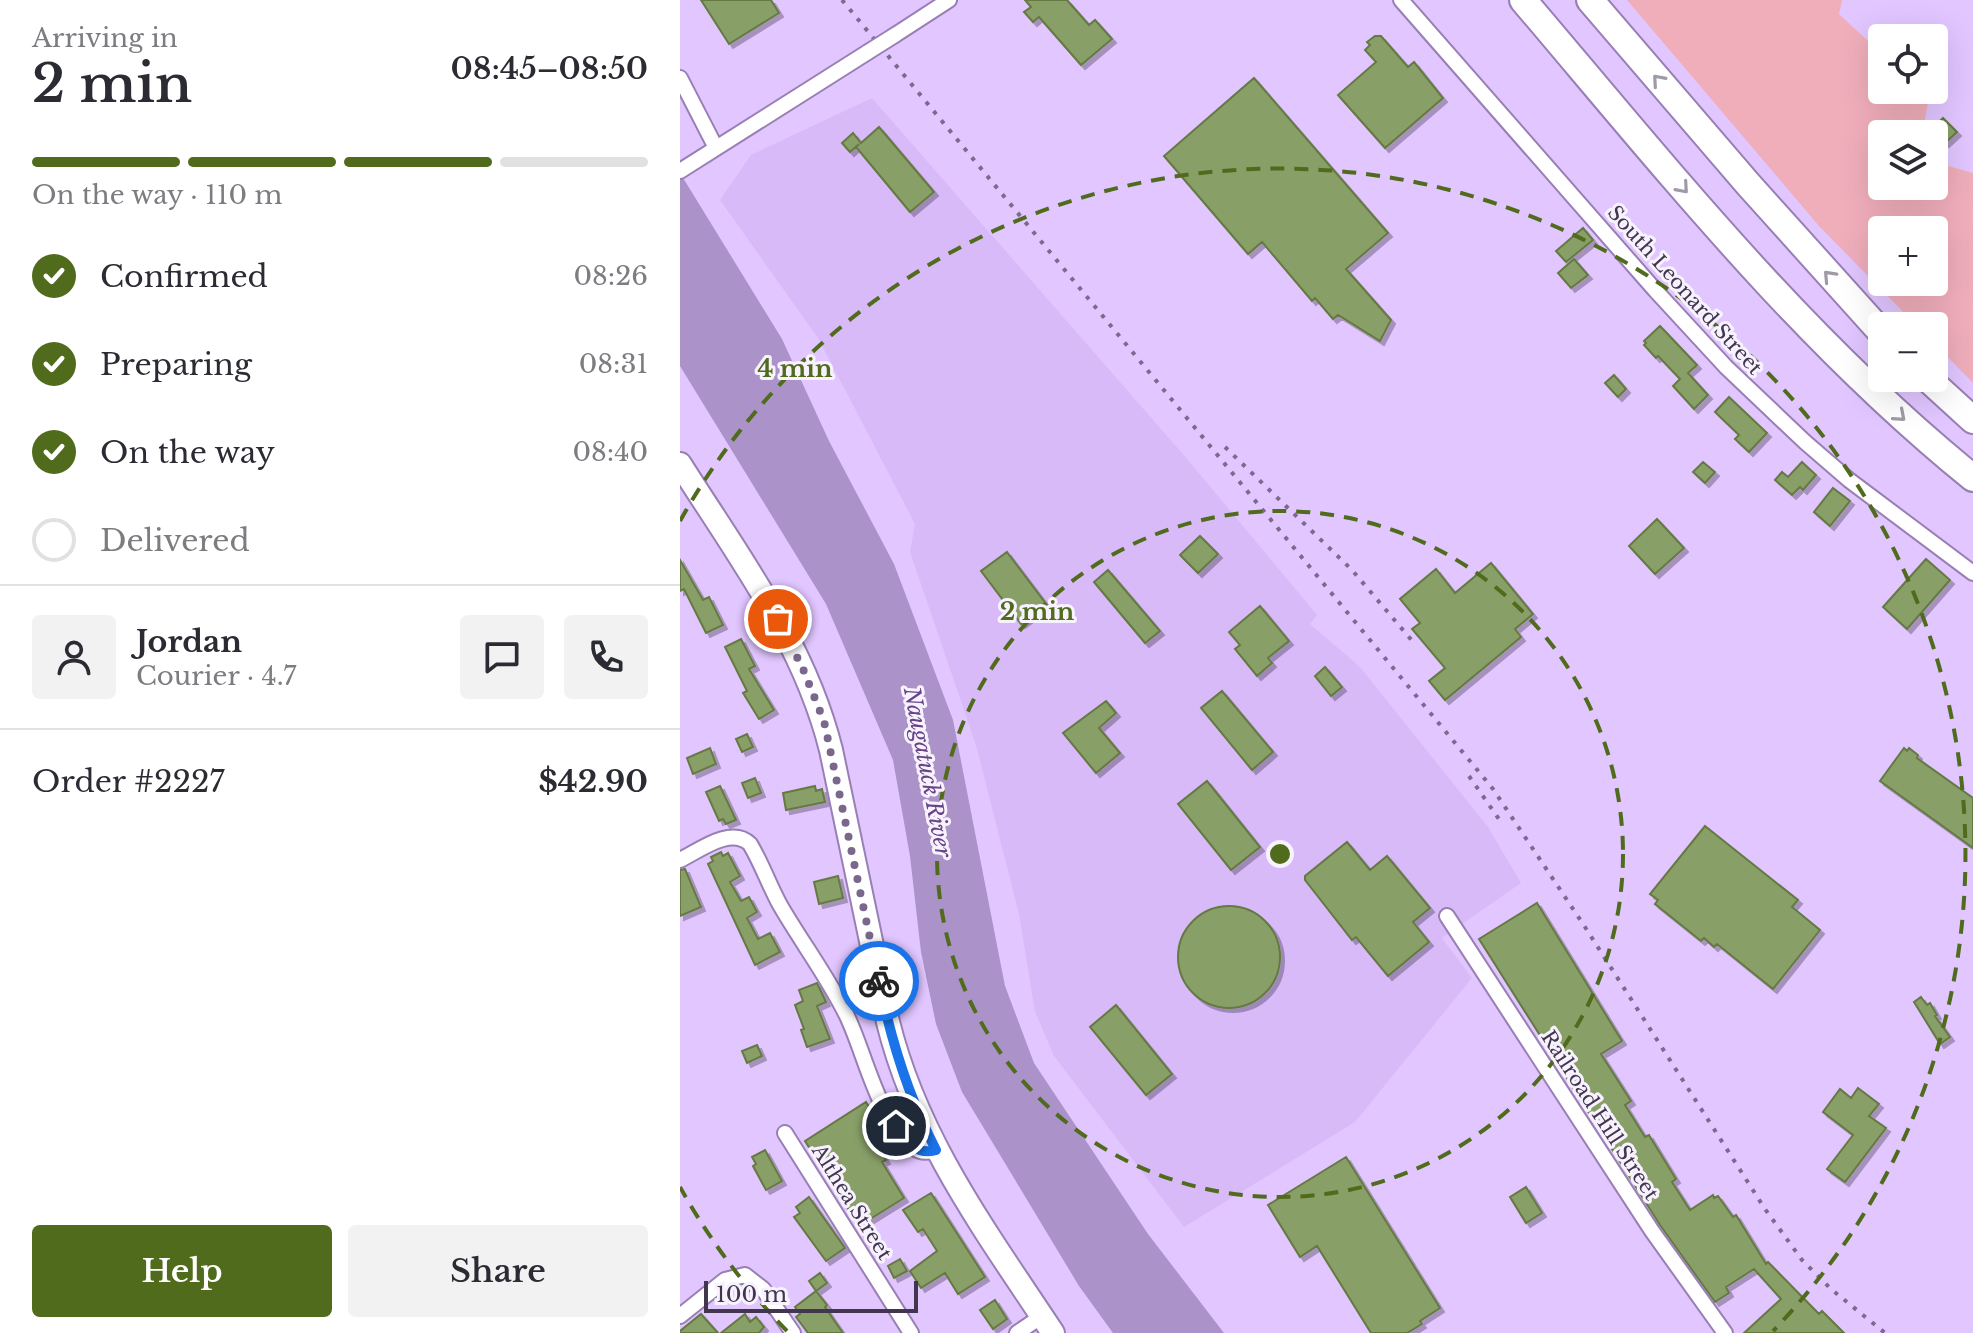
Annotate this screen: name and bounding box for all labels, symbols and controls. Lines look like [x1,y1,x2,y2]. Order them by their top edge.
text: Arriving in [32,22,178,54]
map controls [1868,24,1948,392]
button: locate [1868,24,1948,104]
text: 08:45–08:50 [450,50,648,87]
text: 2 min [32,52,192,116]
one-way arrow [1653,74,1668,89]
button: layers [1868,120,1948,200]
one-way arrow [1673,178,1687,193]
text: On the way · 110 m [32,179,282,211]
street label: South Leonard Street [1603,201,1768,380]
button: + [1868,216,1948,296]
icon: check [32,254,76,298]
text: Confirmed [100,258,268,295]
text: 08:26 [574,260,648,292]
one-way arrow [1824,270,1838,285]
button: − [1868,312,1948,392]
icon: check [32,342,76,386]
text: Preparing [100,346,252,383]
text: 08:31 [579,348,648,380]
text: 4 min [758,354,833,383]
one-way arrow [1891,406,1906,421]
icon: check [32,430,76,474]
text: On the way [100,434,275,471]
text: 08:40 [572,436,648,468]
text: Delivered [100,522,250,559]
pin [744,585,812,653]
icon: bag [756,597,800,641]
text: 2 min [1000,597,1075,626]
button: person [32,615,116,699]
button: chat [460,615,544,699]
button: phone [564,615,648,699]
text: Jordan [136,623,242,660]
text: Courier · 4.7 [136,660,296,692]
water label: Naugatuck River [898,684,957,860]
text: Order #2227 [32,763,224,800]
text: $42.90 [539,763,648,800]
centre of rings [1266,840,1294,868]
courier [839,941,919,1021]
icon: bike [857,959,901,1003]
street label: Railroad Hill Street [1536,1026,1664,1205]
pin [862,1092,930,1160]
icon: home [874,1104,918,1148]
street label: Althea Street [806,1139,897,1264]
button: Help [32,1225,332,1317]
button: Share [348,1225,648,1317]
scale bar [704,1277,918,1313]
text: 100 m [716,1281,787,1308]

